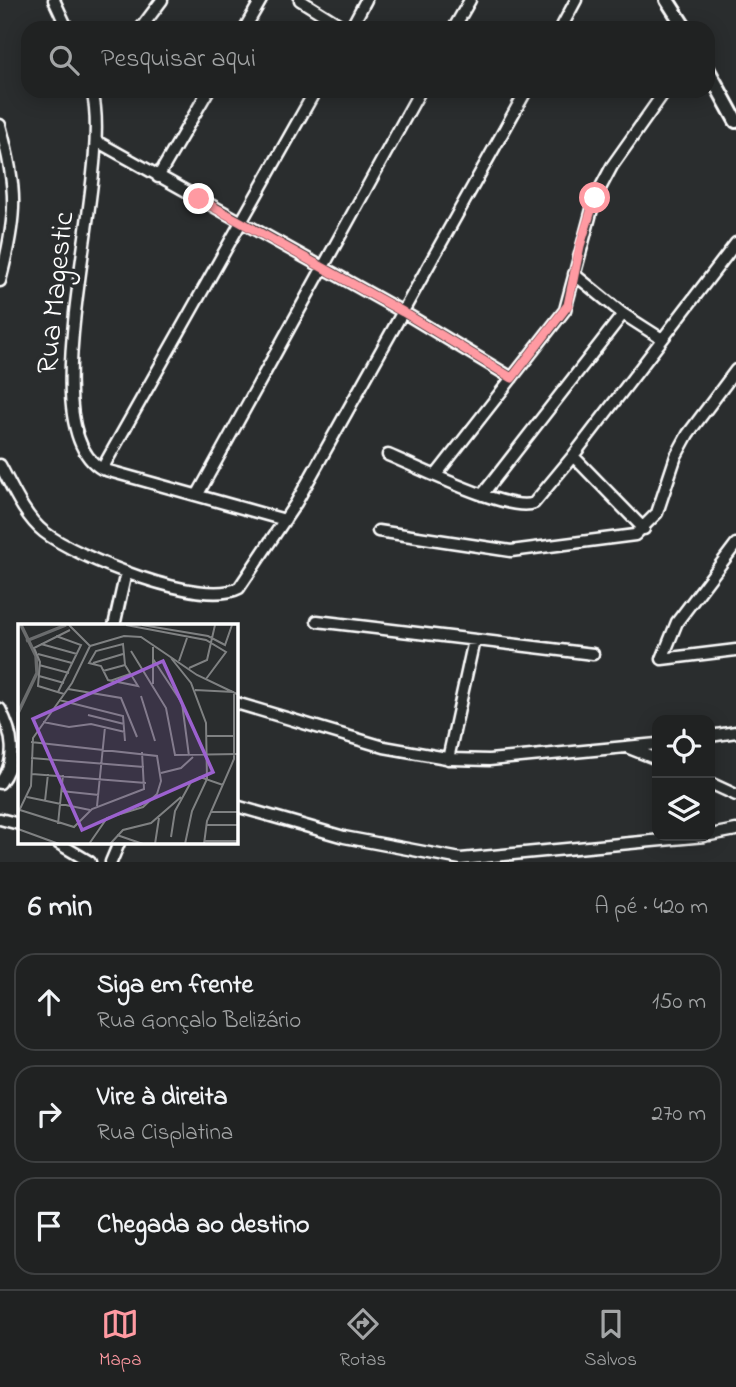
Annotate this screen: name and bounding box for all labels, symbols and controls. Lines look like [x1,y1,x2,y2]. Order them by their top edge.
search box [21,21,715,98]
icon: search [45,41,83,79]
text: Pesquisar aqui [101,41,256,79]
route start [579,182,610,213]
route end [183,183,214,214]
street label: Rua Magestic [27,209,87,376]
inset map [18,624,238,844]
map controls [652,715,715,841]
button: locate [652,715,715,778]
button: layers [652,778,715,841]
text: 6 min [28,886,92,930]
text: A pé · 420 m [594,891,708,924]
text: Siga em frente [97,967,253,1005]
icon: ahead [30,983,68,1021]
text: 150 m [652,986,706,1019]
text: Rua Gonçalo Belizário [97,1005,301,1038]
text: Vire à direita [97,1079,228,1117]
icon: right [30,1095,68,1133]
text: 270 m [652,1098,706,1131]
text: Rua Cisplatina [97,1117,233,1150]
icon: arrive [30,1207,68,1245]
text: Chegada ao destino [97,1207,309,1245]
tab: Mapa [99,1305,141,1374]
tab: Rotas [340,1305,386,1374]
tab: Salvos [584,1305,637,1374]

